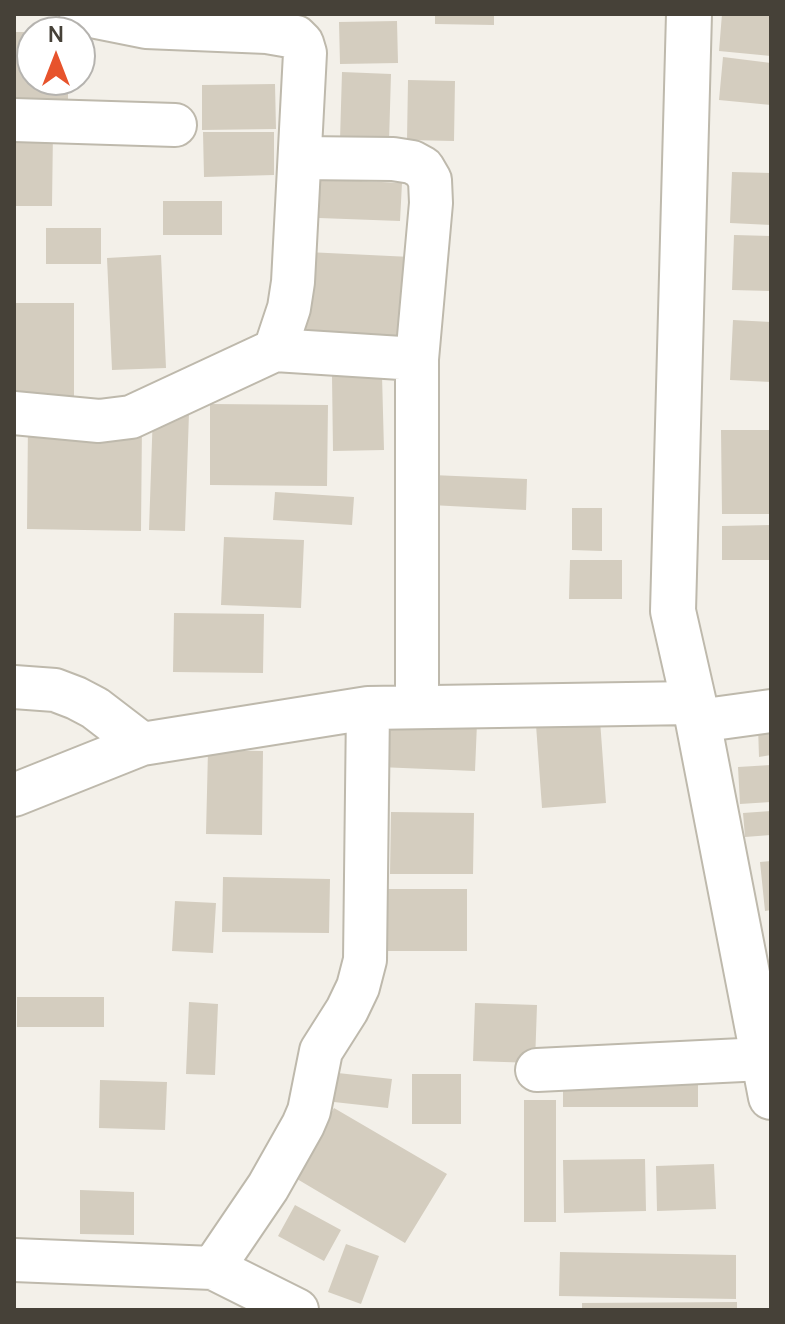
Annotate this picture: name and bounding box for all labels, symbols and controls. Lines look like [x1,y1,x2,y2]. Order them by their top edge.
north arrow [16,16,96,96]
text: N [48,19,64,49]

